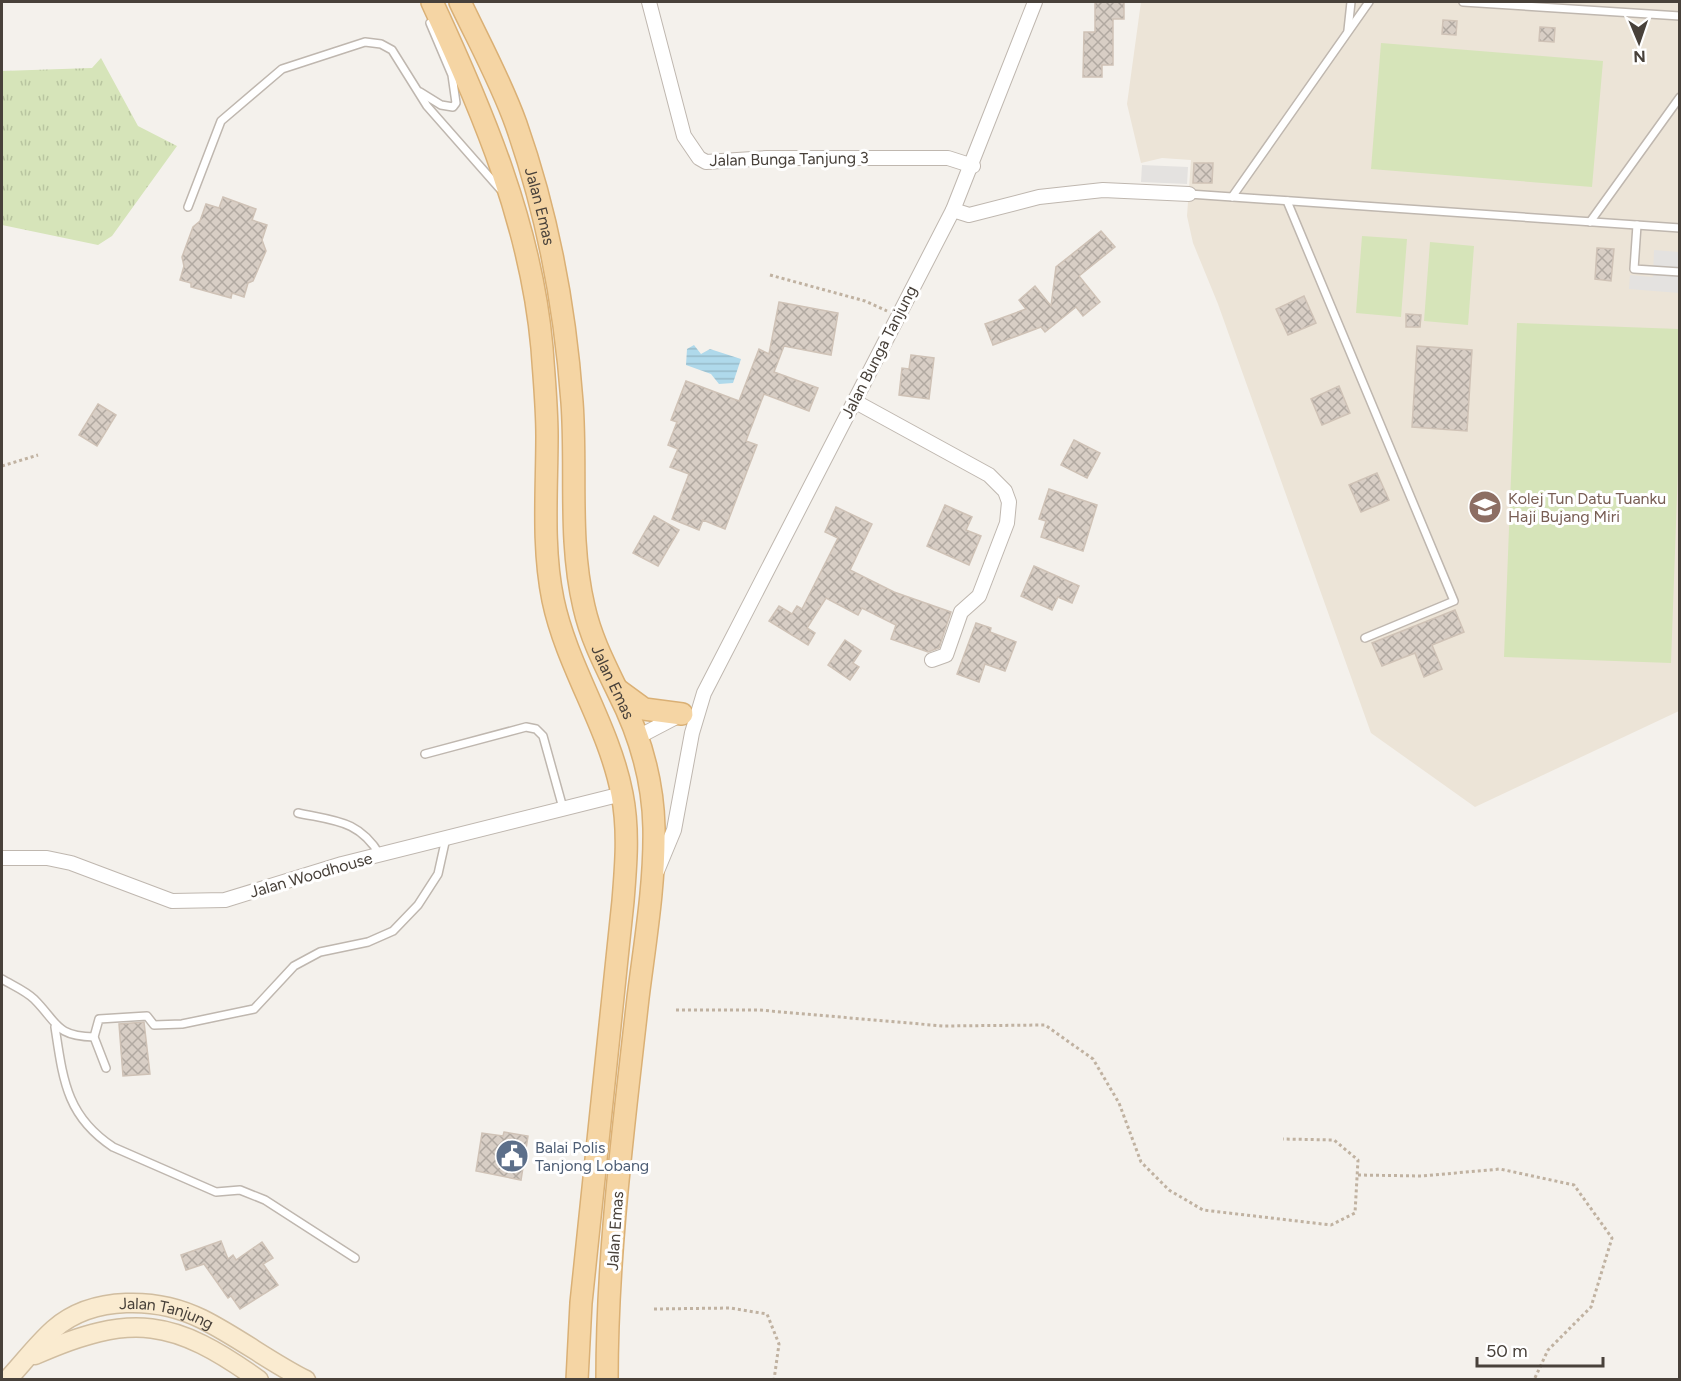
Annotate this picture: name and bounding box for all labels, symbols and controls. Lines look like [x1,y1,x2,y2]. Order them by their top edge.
north arrow [1609,12,1669,72]
text: N [1633,47,1646,66]
street label: Jalan Bunga Tanjung 3 [709,148,869,170]
street label: Jalan Emas [521,165,559,247]
street label: Jalan Bunga Tanjung [837,282,921,422]
school or university icon: Kolej Tun Datu Tuanku Haji Bujang Miri [1467,489,1503,525]
place label: Kolej Tun Datu Tuanku Haji Bujang Miri [1508,489,1666,526]
street label: Jalan Emas [588,642,639,722]
street label: Jalan Woodhouse [247,848,375,902]
public building icon: Balai Polis Tanjong Lobang [494,1138,530,1174]
place label: Balai Polis Tanjong Lobang [535,1138,649,1175]
street label: Jalan Emas [603,1191,627,1271]
street label: Jalan Tanjung [118,1293,217,1333]
scale bar [1477,1330,1603,1368]
text: 50 m [1486,1340,1528,1362]

